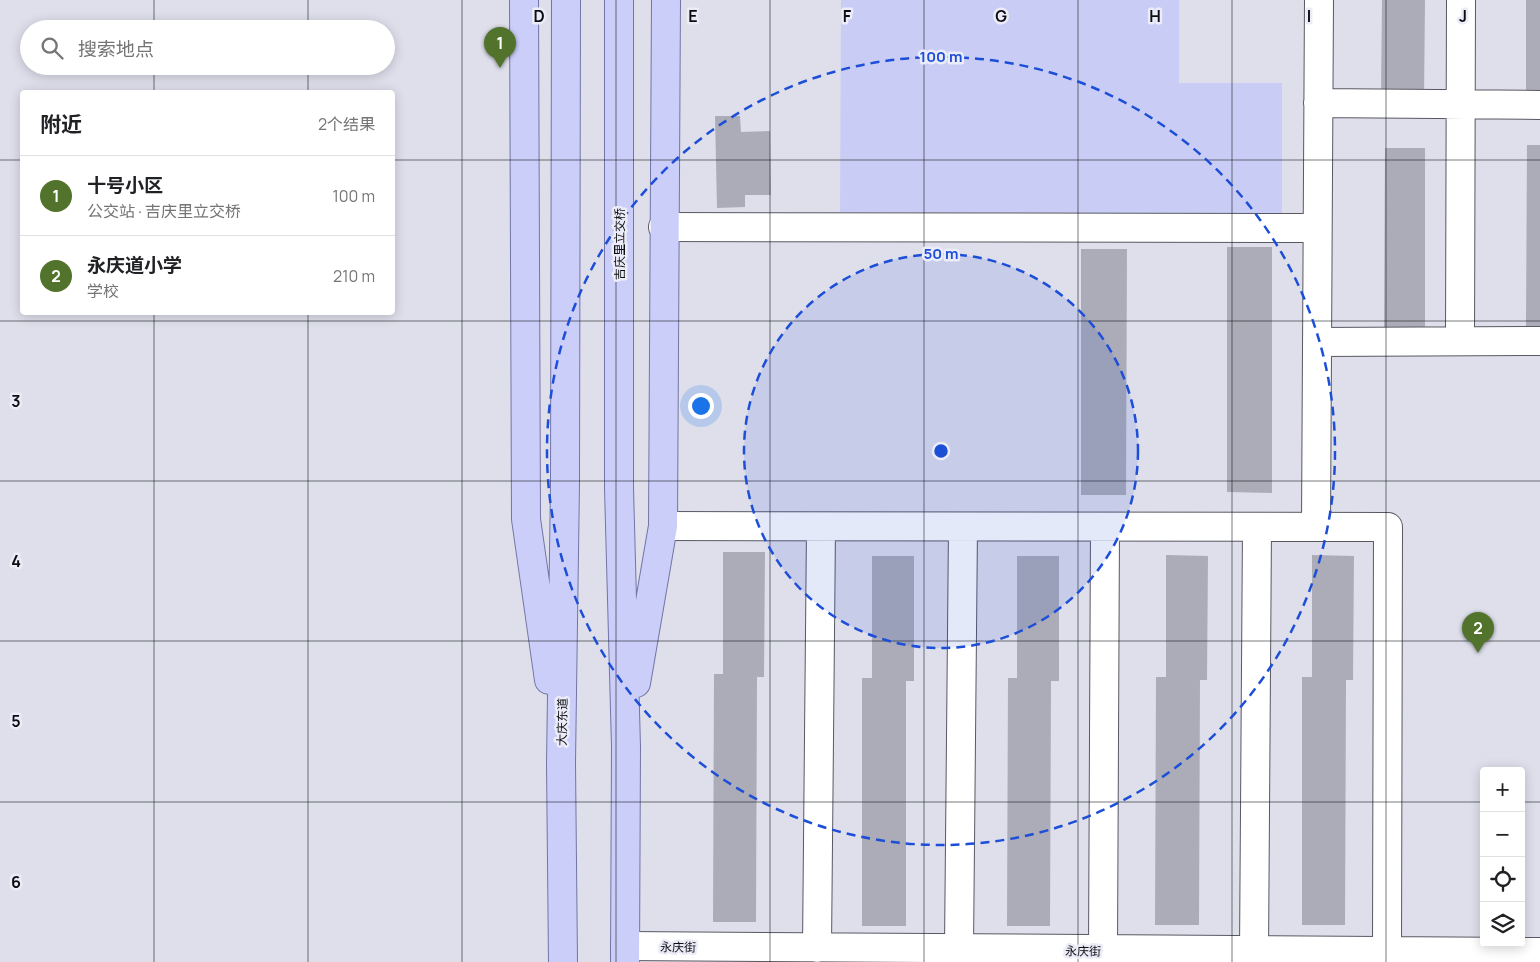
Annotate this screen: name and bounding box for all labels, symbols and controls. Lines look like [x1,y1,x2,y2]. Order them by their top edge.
text: D [533,5,545,27]
text: E [688,5,698,27]
text: F [843,5,852,27]
text: G [995,5,1007,27]
text: H [1149,5,1161,27]
text: I [1307,5,1311,27]
text: J [1459,5,1467,27]
search box [20,20,395,75]
pin: 1 [484,27,516,68]
icon: search [38,34,66,62]
text: 搜索地点 [78,36,154,62]
text: 100 m [920,46,962,67]
text: 附近 [40,110,82,138]
text: 2个结果 [318,113,375,135]
text: 十号小区 [87,172,163,198]
text: 1 [52,185,60,207]
text: 100 m [332,185,375,207]
text: 公交站 · 吉庆里立交桥 [87,200,241,222]
street label: 吉庆里立交桥 [611,208,628,280]
text: 50 m [923,243,959,264]
text: 永庆道小学 [87,252,182,278]
text: 2 [51,265,61,287]
text: 210 m [333,265,375,287]
text: 学校 [87,280,119,302]
text: 3 [11,390,21,412]
your location [688,393,714,419]
centre of rings [932,442,950,460]
text: 4 [11,550,21,572]
pin: 2 [1462,612,1494,653]
street label: 大庆东道 [553,698,571,746]
text: 5 [11,710,21,732]
map controls [1480,767,1525,947]
button: + [1480,767,1525,812]
button: − [1480,812,1525,857]
button: locate [1480,857,1525,902]
text: 6 [11,871,21,893]
button: layers [1480,902,1525,947]
street label: 永庆街 [660,938,696,956]
street label: 永庆街 [1065,942,1101,960]

